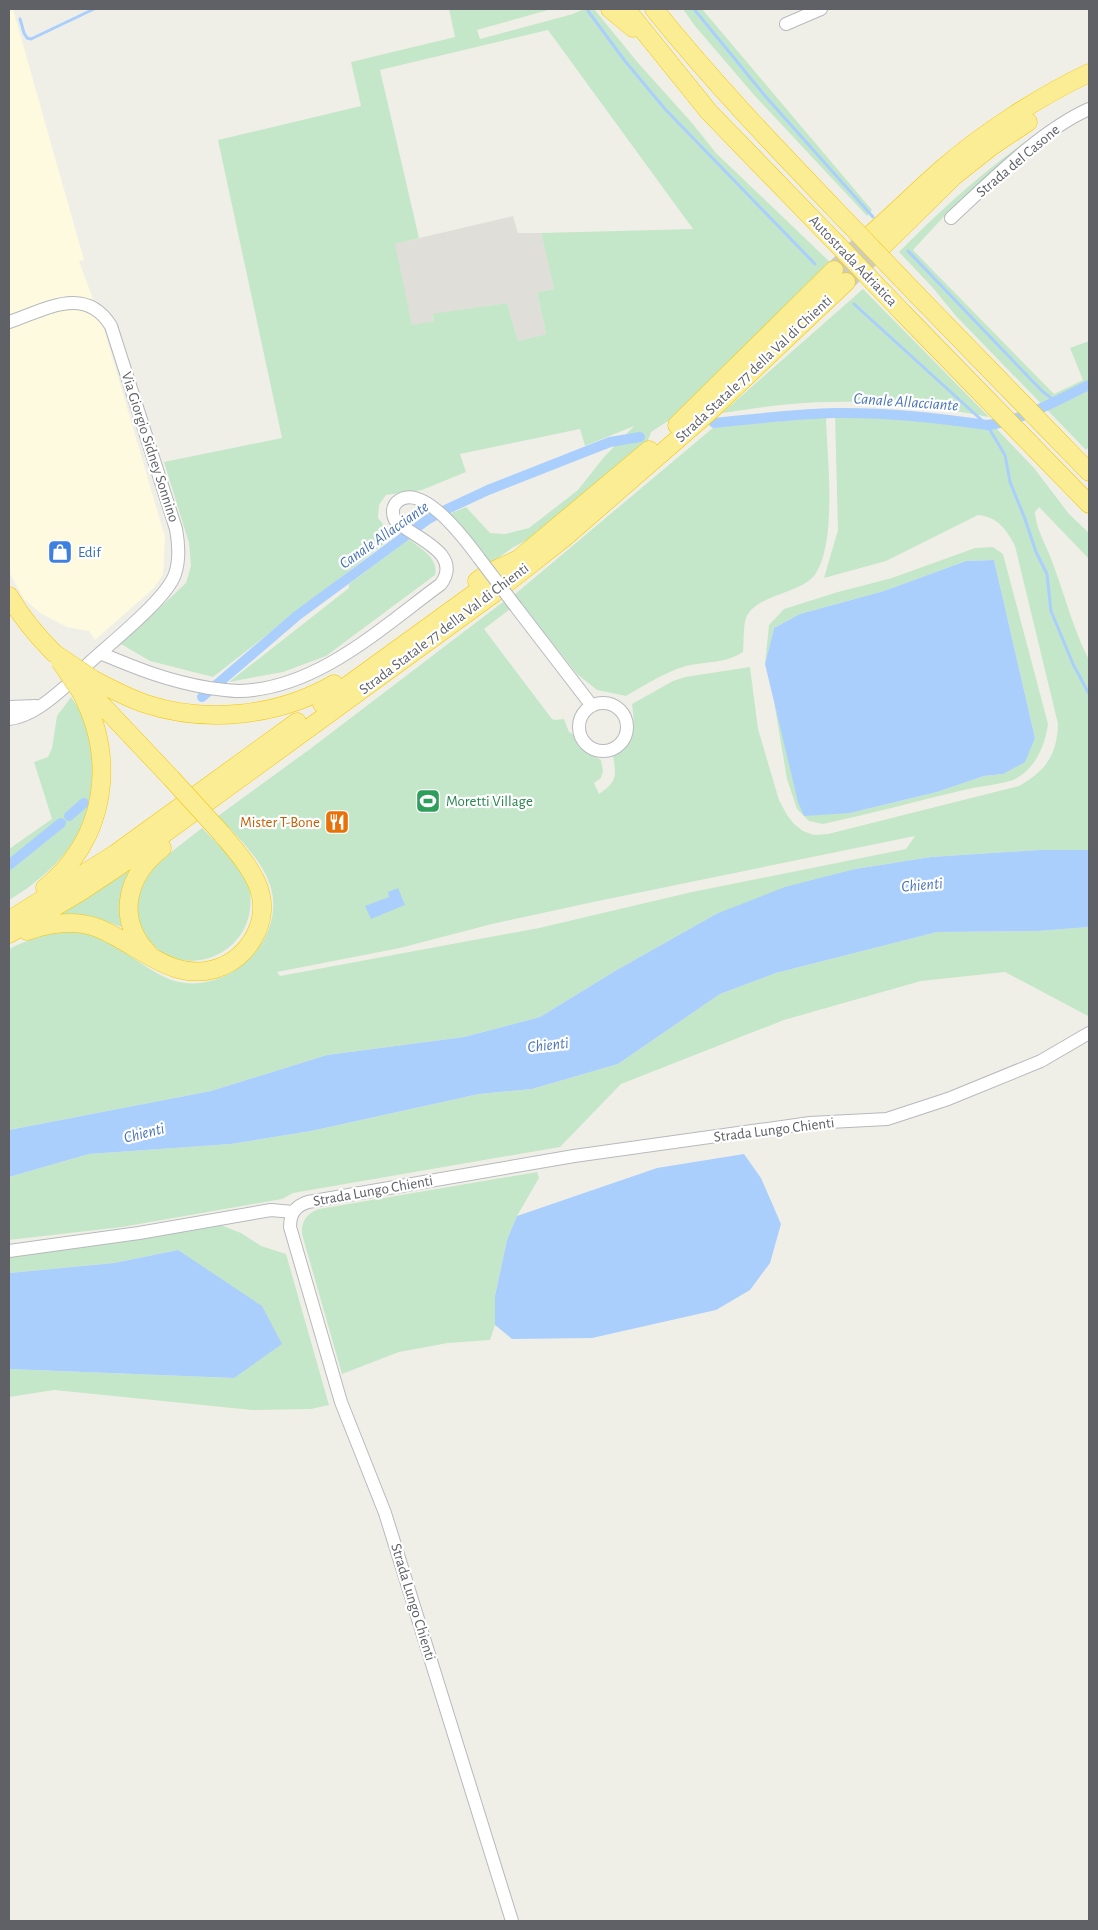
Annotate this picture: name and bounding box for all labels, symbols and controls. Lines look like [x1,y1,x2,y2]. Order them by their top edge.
street label: Strada del Casone [973,122,1063,200]
street label: Autostrada Adriatica [806,213,900,309]
street label: Strada Statale 77 della Val di Chienti [673,293,835,445]
street label: Via Giorgio Sidney Sonnino [119,370,181,524]
water label: Canale Allacciante [853,390,959,414]
water label: Canale Allacciante [336,498,432,572]
shop icon: Edif [47,539,73,565]
place label: Edif [78,545,102,560]
street label: Strada Statale 77 della Val di Chienti [357,561,531,697]
sports icon: Moretti Village [415,788,441,814]
place label: Moretti Village [446,794,533,809]
restaurant icon: Mister T-Bone [324,809,350,835]
place label: Mister T-Bone [240,815,320,830]
water label: Chienti [901,875,944,895]
water label: Chienti [527,1035,570,1055]
street label: Strada Lungo Chienti [713,1115,835,1145]
water label: Chienti [122,1120,166,1146]
street label: Strada Lungo Chienti [312,1173,434,1209]
street label: Strada Lungo Chienti [388,1542,438,1662]

